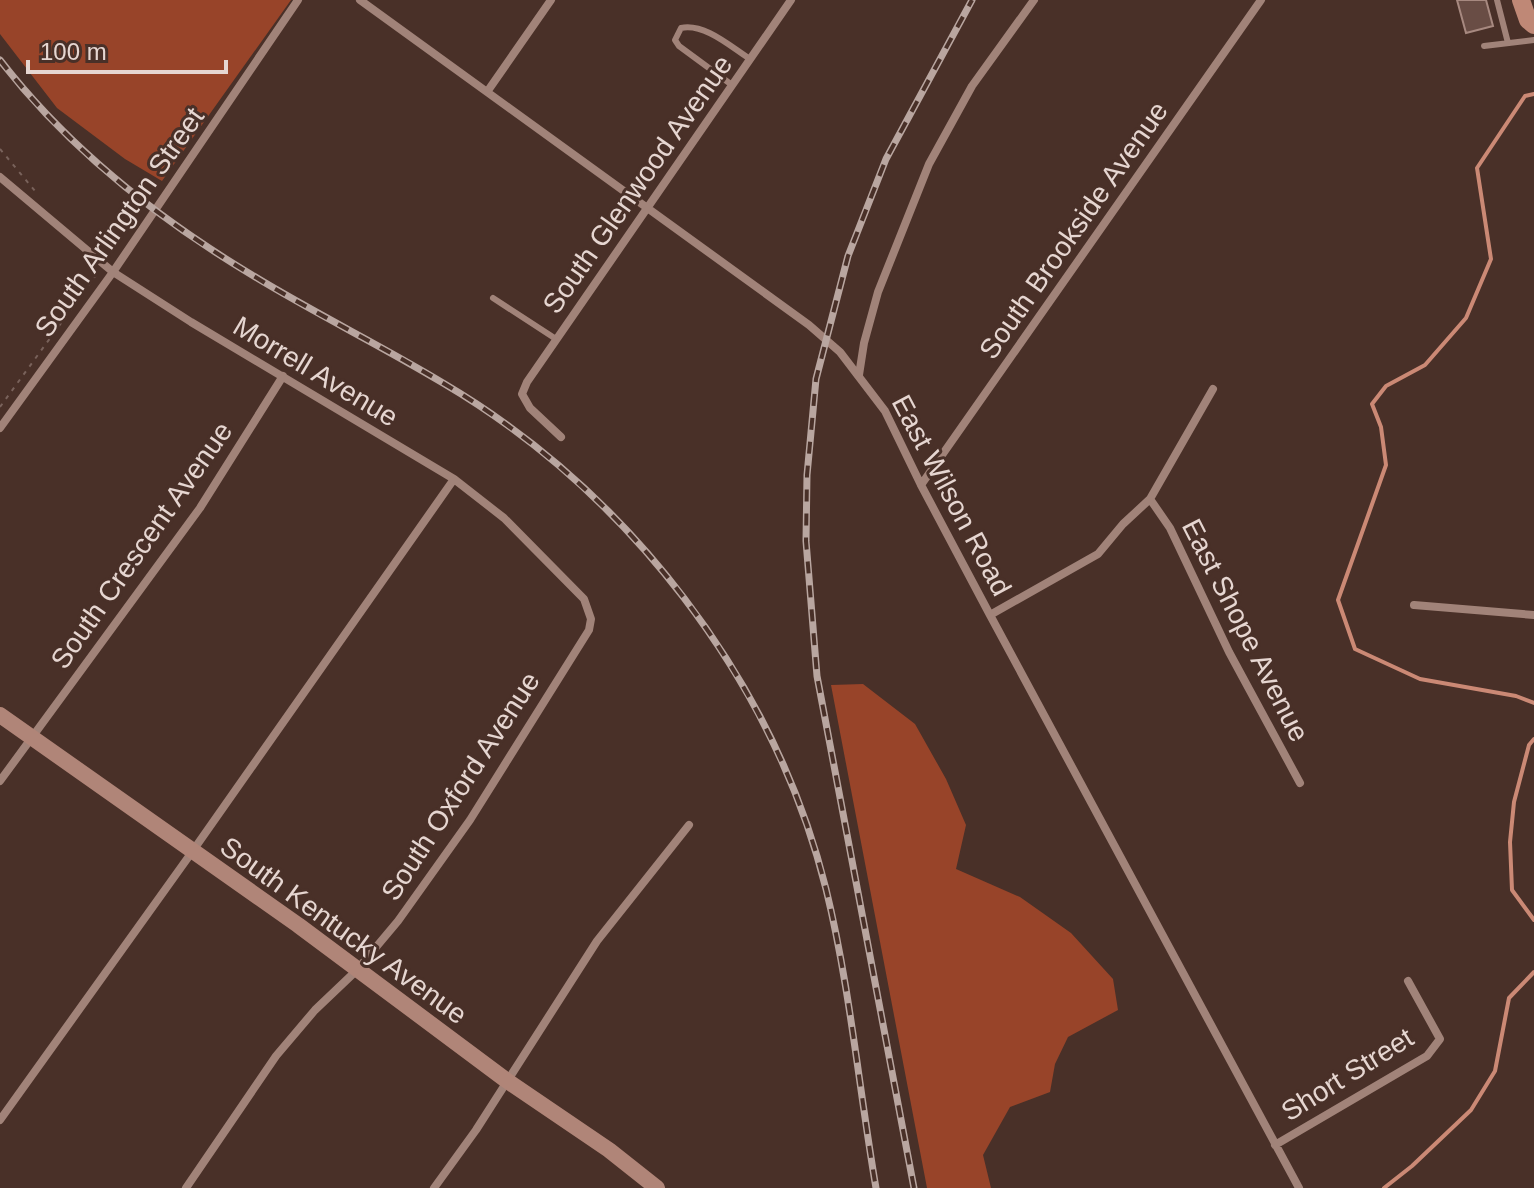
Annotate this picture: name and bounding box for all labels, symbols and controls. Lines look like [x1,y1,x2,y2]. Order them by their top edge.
scale bar [28,24,226,74]
text: 100 m [40,38,107,65]
street label: South Glenwood Avenue [536,49,738,319]
street label: South Brookside Avenue [973,96,1174,365]
street label: South Arlington Street [29,102,210,343]
street label: Morrell Avenue [228,310,404,433]
street label: East Wilson Road [886,390,1017,601]
street label: South Crescent Avenue [44,416,238,674]
street label: East Shope Avenue [1176,514,1315,747]
street label: South Oxford Avenue [375,666,546,906]
street label: South Kentucky Avenue [215,831,473,1030]
street label: Short Street [1276,1022,1419,1127]

